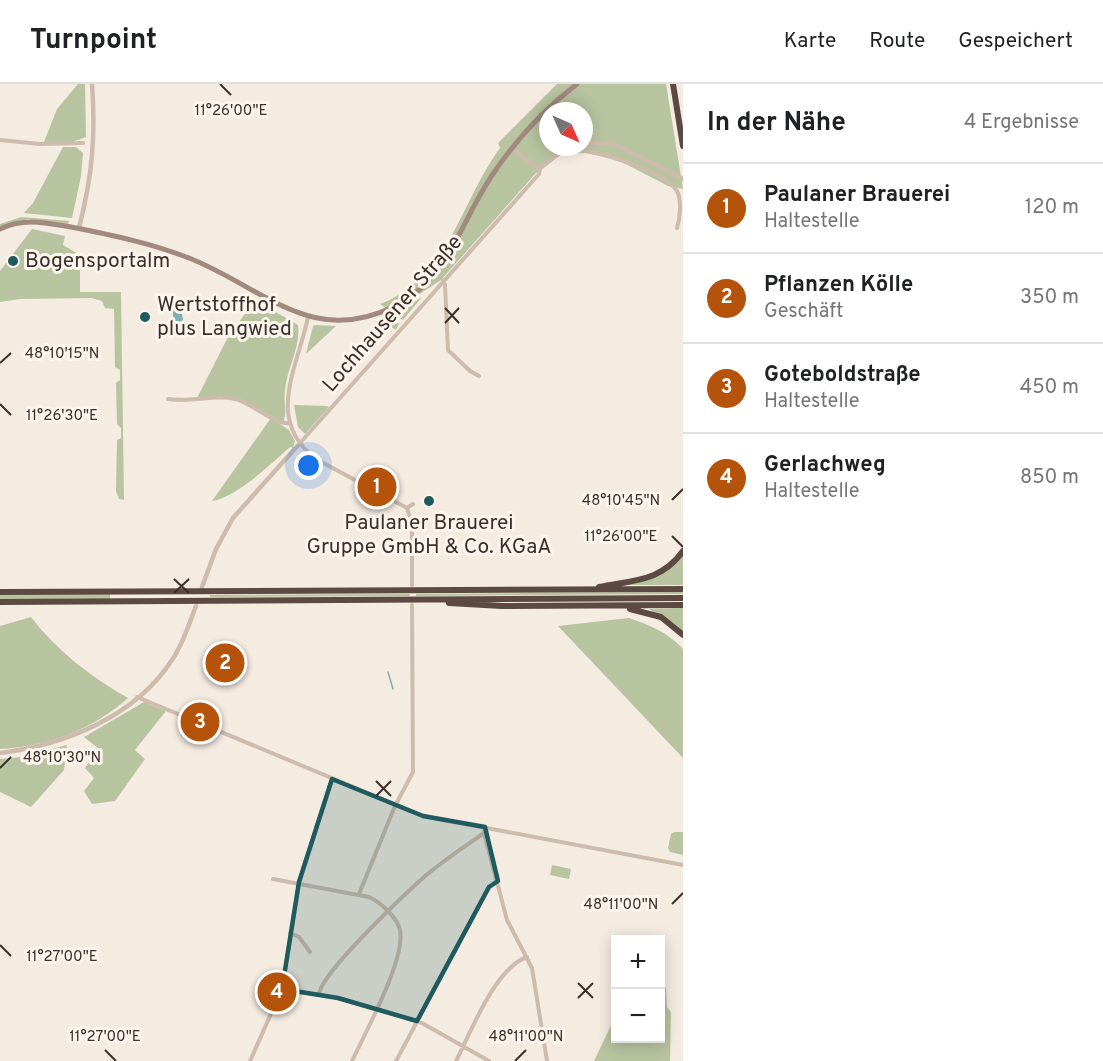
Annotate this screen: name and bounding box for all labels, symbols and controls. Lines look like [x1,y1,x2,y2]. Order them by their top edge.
text: Turnpoint [30,23,157,59]
text: Karte [784,28,836,55]
text: Route [869,28,925,55]
text: Gespeichert [958,28,1073,55]
text: 11°26'00"E [195,102,267,121]
north arrow [539,102,593,156]
text: In der Nähe [707,107,846,140]
text: 4 Ergebnisse [964,110,1079,136]
text: Paulaner Brauerei [764,182,950,209]
text: 1 [723,195,731,221]
text: 120 m [1025,195,1079,221]
text: Haltestelle [764,209,860,235]
street label: Lochhausener Straße [317,230,469,398]
place label: Bogensportalm [25,248,170,275]
marker: Bogensportalm [6,254,20,268]
text: Pflanzen Kölle [764,272,913,299]
text: 2 [720,285,733,311]
text: 350 m [1020,285,1079,311]
place label: Wertstoffhof plus Langwied [157,292,292,343]
text: Geschäft [764,299,844,325]
marker: Wertstoffhof plus Langwied [138,310,152,324]
text: 48°10'15"N [25,345,99,364]
text: Goteboldstraße [764,362,921,389]
text: 3 [721,375,733,401]
text: 450 m [1020,375,1079,401]
text: Haltestelle [764,389,860,415]
text: 11°26'30"E [26,407,98,426]
your location [294,451,323,480]
text: Gerlachweg [764,452,886,479]
pin: 1 [358,464,397,510]
text: 4 [720,465,733,491]
text: 850 m [1020,465,1079,491]
text: Haltestelle [764,479,860,505]
text: 48°10'45"N [582,492,660,511]
marker: Paulaner Brauerei Gruppe GmbH & Co. KGaA [422,494,436,508]
place label: Paulaner Brauerei Gruppe GmbH & Co. KGaA [306,510,552,561]
text: 11°26'00"E [585,528,657,547]
pin: 2 [206,640,244,686]
pin: 3 [180,700,220,744]
text: 48°10'30"N [23,749,101,768]
text: 48°11'00"N [584,896,658,915]
map controls [611,935,665,1043]
button: + [611,935,665,989]
text: 11°27'00"E [26,948,98,967]
pin: 4 [258,970,296,1014]
button: − [611,989,665,1043]
text: 11°27'00"E [69,1028,141,1047]
text: 48°11'00"N [489,1028,563,1047]

